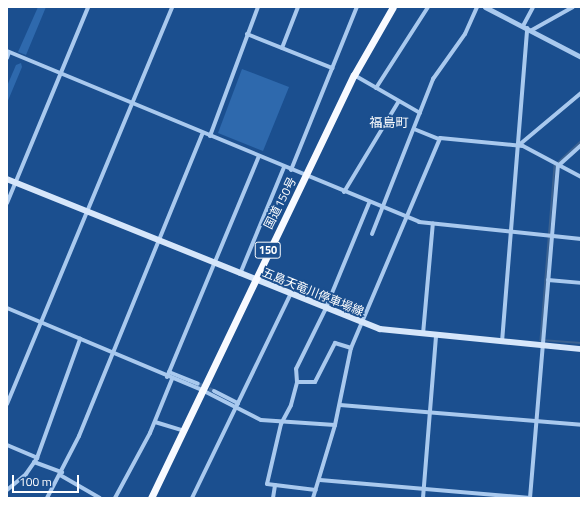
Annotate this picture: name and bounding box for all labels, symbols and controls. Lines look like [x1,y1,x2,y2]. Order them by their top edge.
district label: 福島町 [370,114,408,130]
street label: 国道150号 [261,175,299,231]
road number: 150 [254,241,282,259]
street label: 五島天竜川停車場線 [260,265,366,319]
scale bar [14,467,81,493]
text: 100 m [19,472,52,491]

